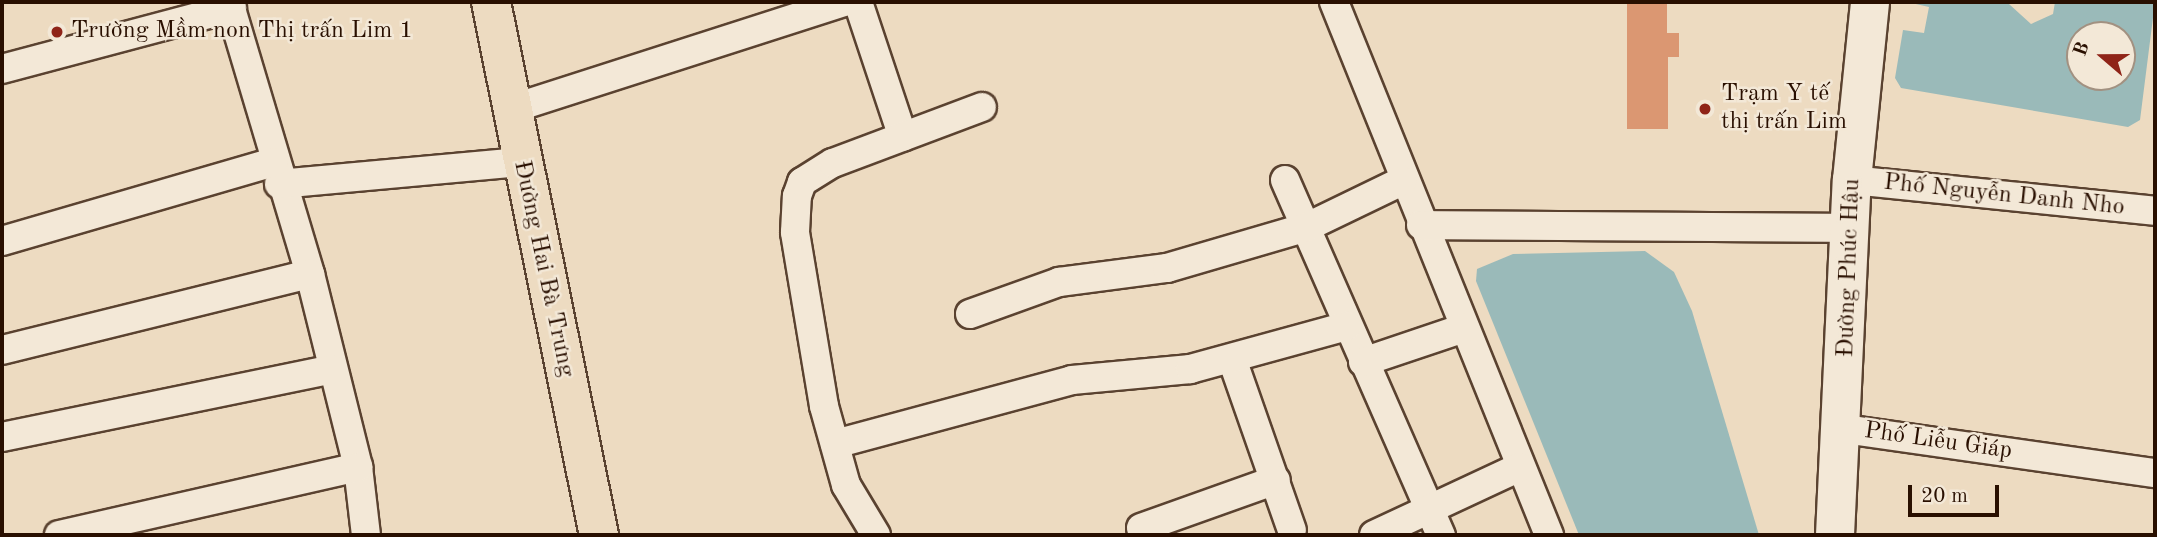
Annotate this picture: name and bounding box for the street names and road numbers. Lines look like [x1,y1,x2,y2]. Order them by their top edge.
street label: Đường Hai Bà Trưng [506,158,580,380]
street label: Phố Nguyễn Danh Nho [1882,169,2126,223]
street label: Đường Phúc Hậu [1832,178,1868,358]
street label: Phố Liễu Giáp [1862,417,2014,467]

